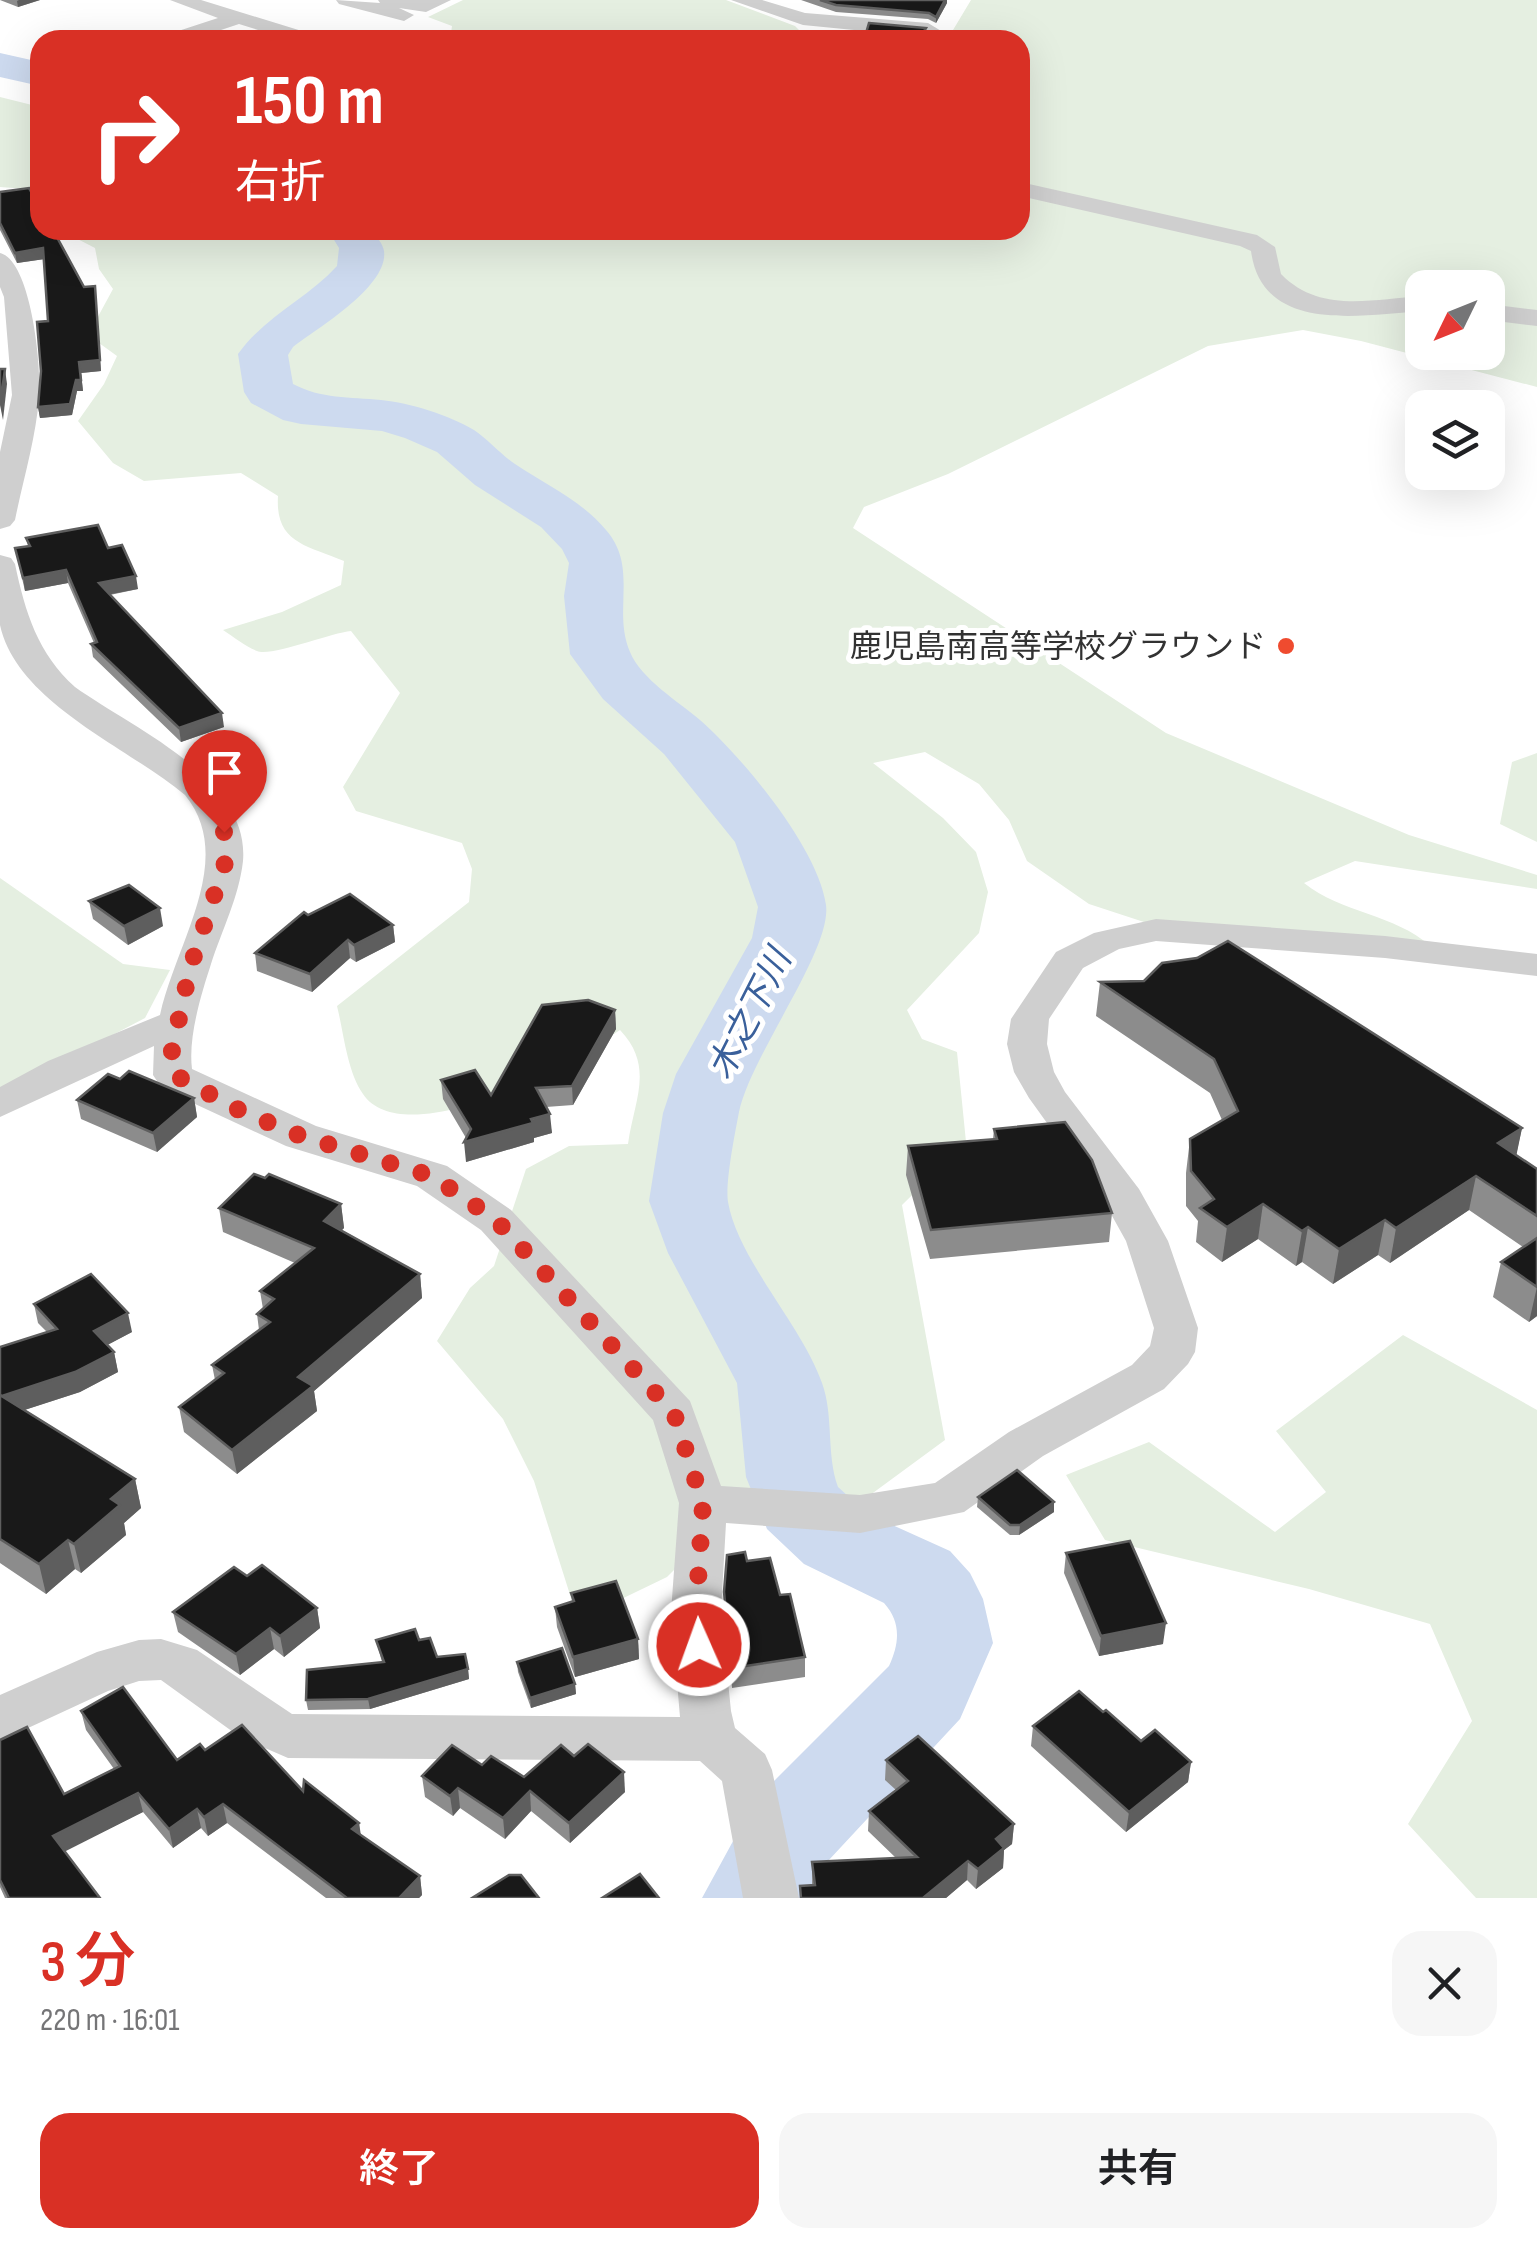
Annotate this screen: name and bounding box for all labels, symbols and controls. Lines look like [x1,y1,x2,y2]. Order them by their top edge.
text: 150 m [235,60,384,144]
icon: right [70,70,200,200]
text: 右折 [235,156,325,211]
north arrow [1405,270,1505,370]
map controls [1405,270,1505,490]
button: layers [1405,390,1505,490]
place label: 鹿児島南高等学校グラウンド [850,628,1266,667]
marker: 鹿児島南高等学校グラウンド [1275,635,1297,657]
pin [182,730,267,833]
icon: arrive [197,745,252,800]
water label: 木之下川 [699,939,803,1087]
position arrow [647,1593,751,1697]
text: 3 分 [40,1927,136,1999]
button: close [1392,1931,1497,2036]
text: 220 m · 16:01 [40,2001,180,2040]
button: 終了 [40,2113,759,2228]
button: 共有 [779,2113,1497,2228]

